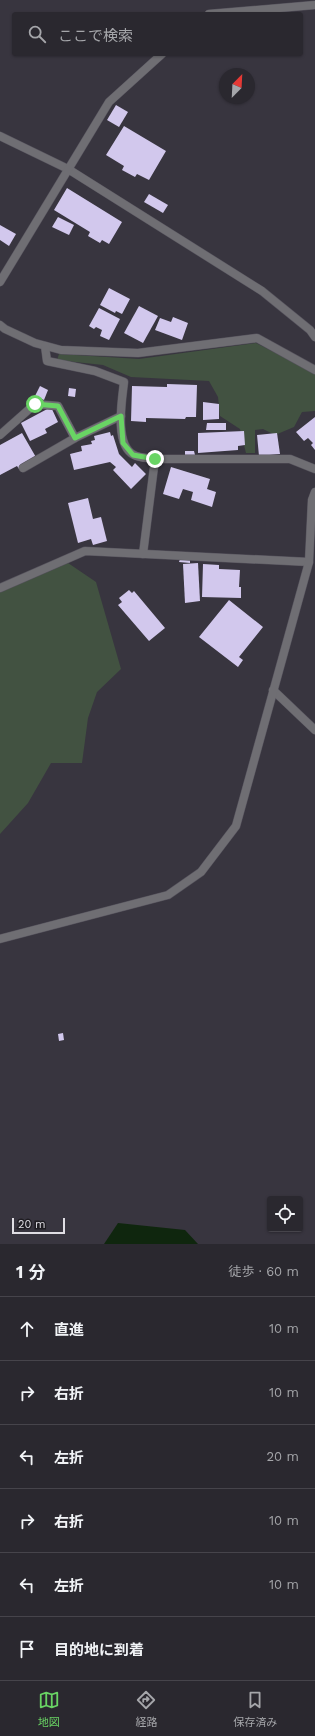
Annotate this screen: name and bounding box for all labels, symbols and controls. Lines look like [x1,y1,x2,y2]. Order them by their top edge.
search box [12,12,303,56]
icon: search [26,23,48,45]
text: ここで検索 [58,27,133,45]
north arrow [219,68,255,104]
route start [26,395,44,413]
route end [146,450,164,468]
map controls [267,1196,303,1232]
button: locate [267,1196,303,1232]
scale bar [12,1216,65,1235]
text: 20 m [18,1218,46,1231]
text: 1 分 [16,1262,45,1282]
text: 徒歩 · 60 m [228,1264,299,1279]
icon: ahead [16,1318,38,1340]
text: 直進 [54,1321,84,1339]
text: 10 m [269,1321,299,1336]
icon: right [16,1382,38,1404]
text: 右折 [54,1385,84,1403]
text: 10 m [269,1385,299,1400]
icon: left [16,1446,38,1468]
text: 左折 [54,1449,84,1467]
text: 20 m [267,1449,299,1464]
icon: right [16,1510,38,1532]
text: 右折 [54,1513,84,1531]
text: 10 m [269,1513,299,1528]
icon: left [16,1574,38,1596]
text: 左折 [54,1577,84,1595]
text: 10 m [269,1577,299,1592]
icon: arrive [16,1638,38,1660]
text: 目的地に到着 [54,1641,144,1659]
tab: 地図 [38,1689,60,1729]
tab: 経路 [135,1689,157,1729]
tab: 保存済み [233,1689,277,1729]

